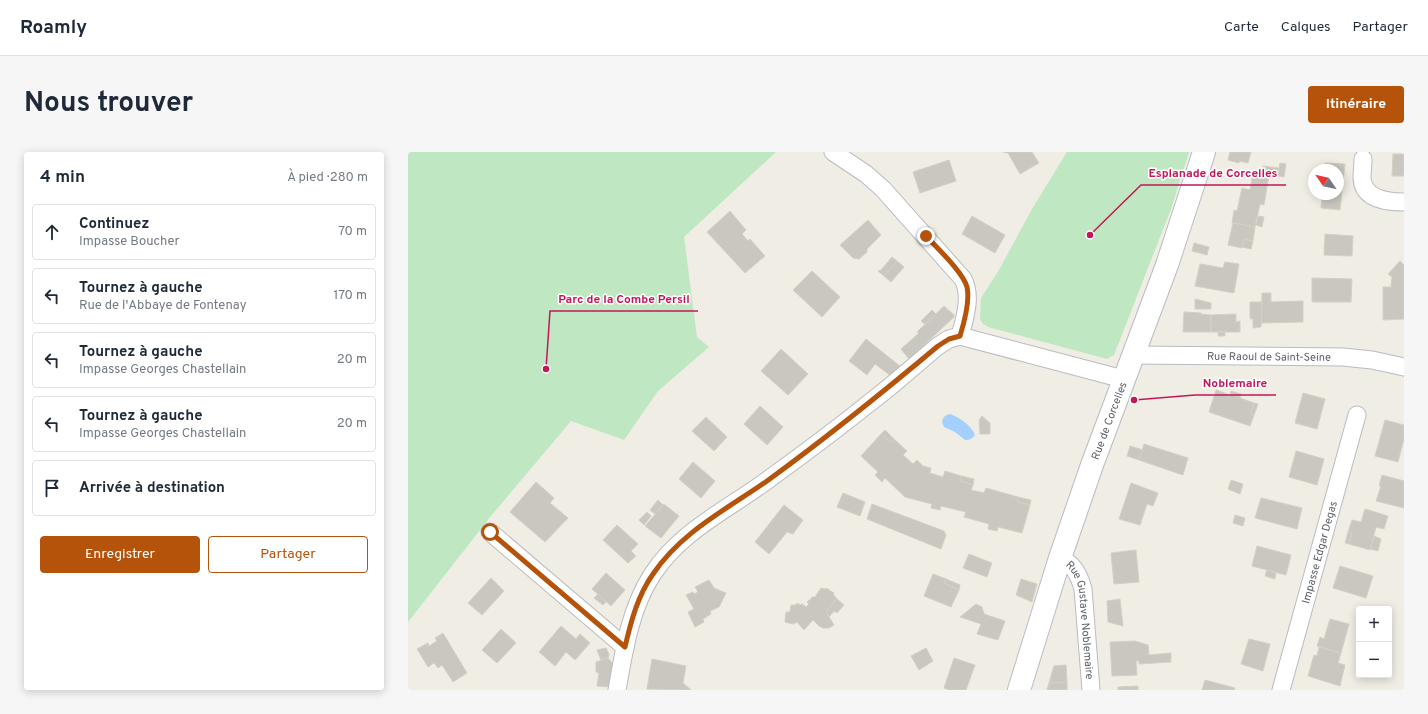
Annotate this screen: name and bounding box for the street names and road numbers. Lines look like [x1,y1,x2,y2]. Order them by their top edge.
street label: Rue Raoul de Saint-Seine [1207,350,1331,365]
street label: Rue de Corcelles [1089,380,1131,462]
street label: Impasse Edgar Degas [1299,500,1341,605]
street label: Rue Gustave Noblemaire [1063,558,1096,680]

